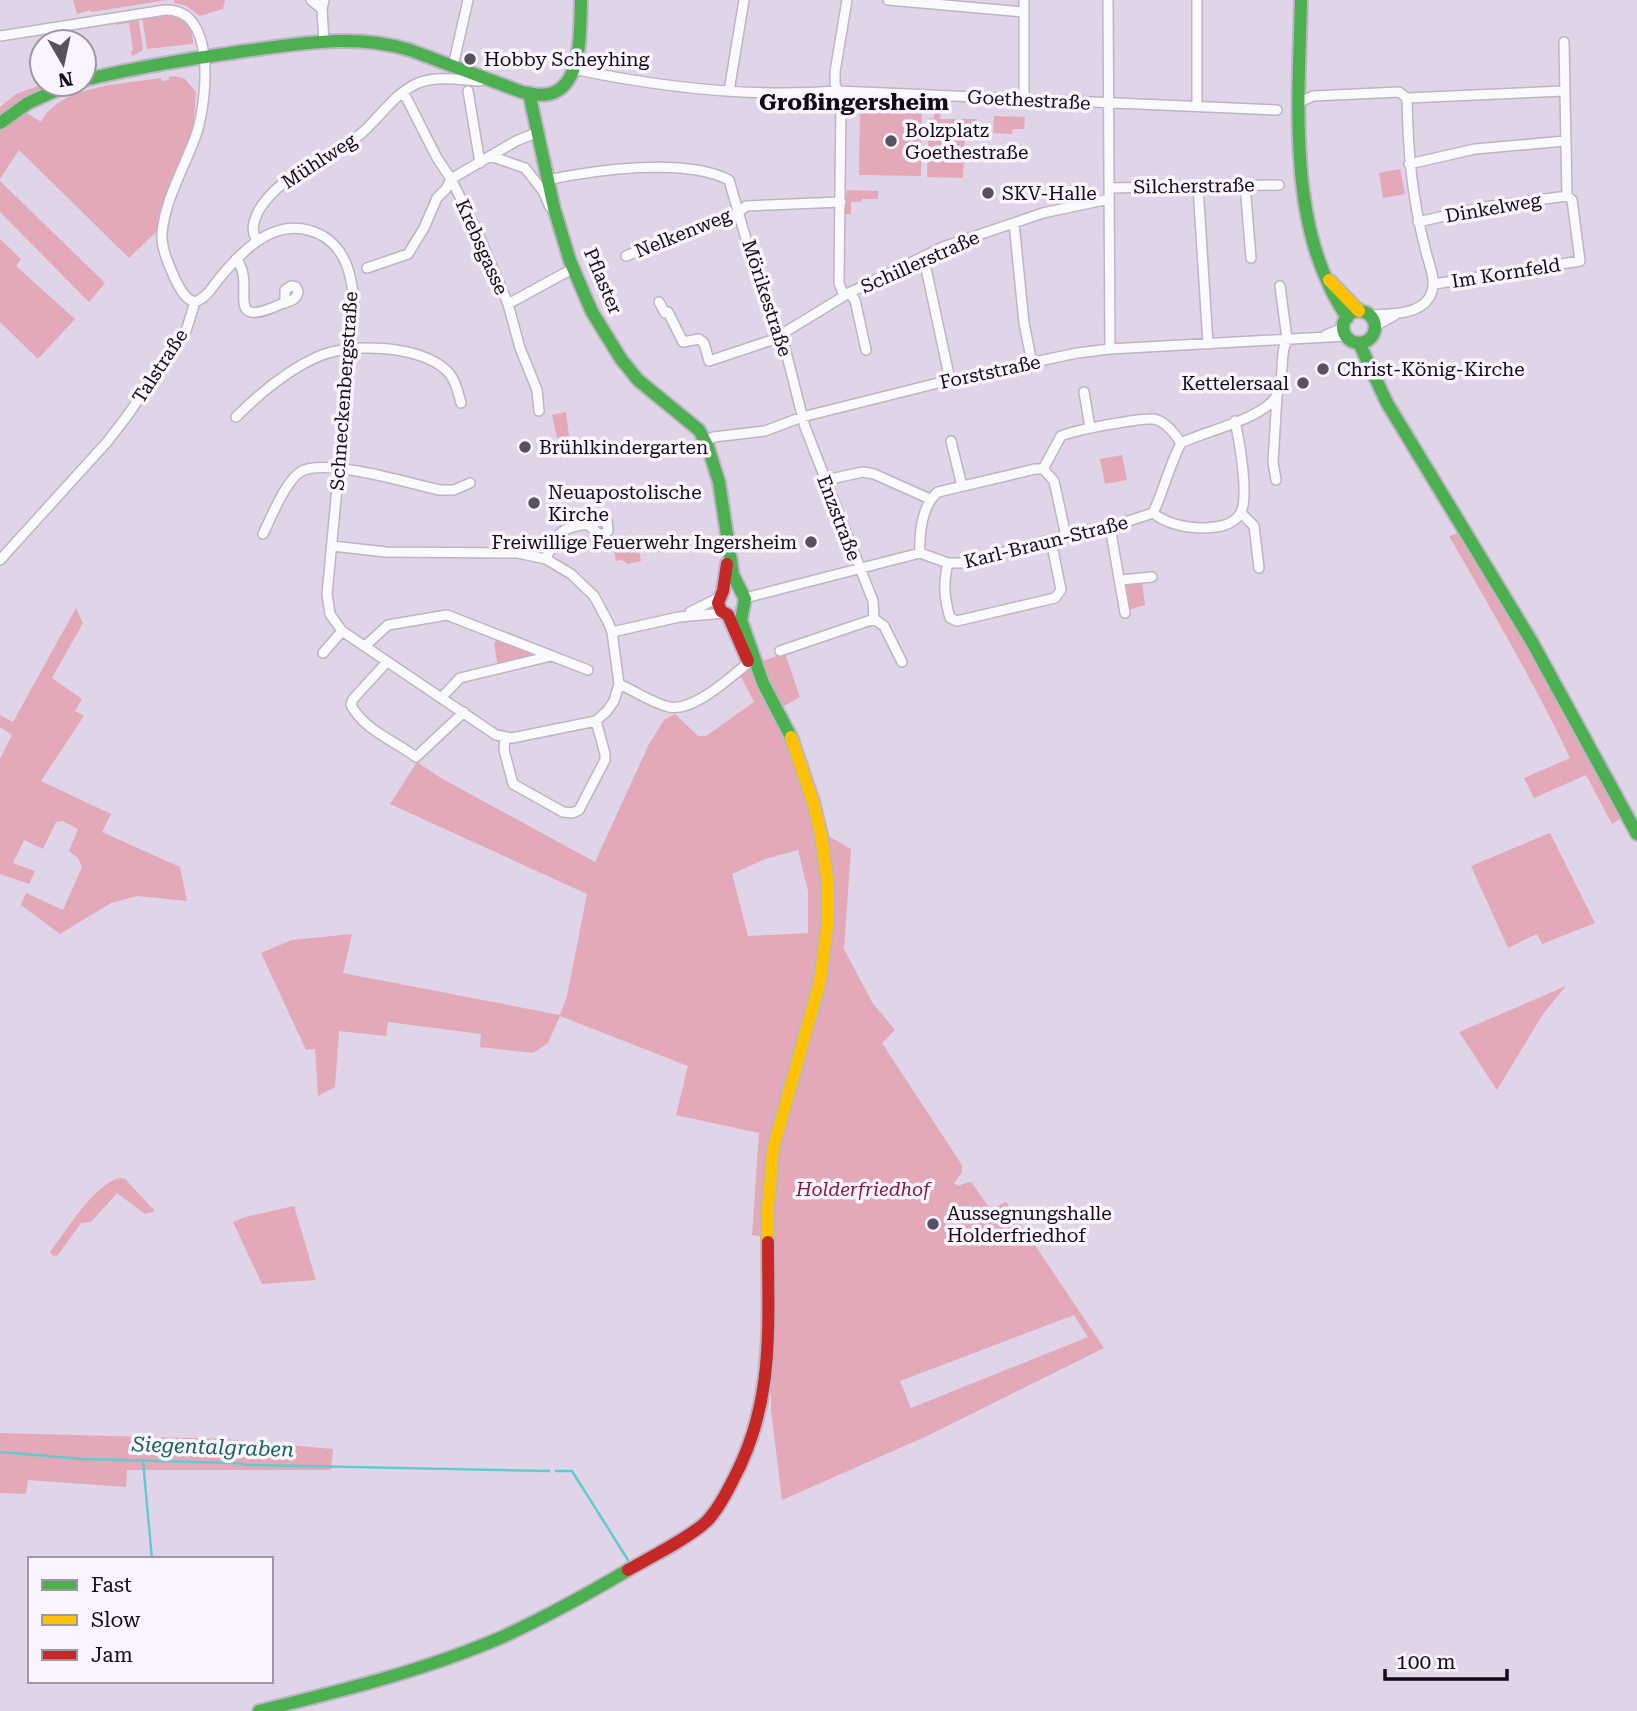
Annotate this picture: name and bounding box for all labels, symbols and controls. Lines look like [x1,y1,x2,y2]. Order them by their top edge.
north arrow [28,28,98,98]
place label: Hobby Scheyhing [484,48,650,71]
marker: Hobby Scheyhing [462,51,478,67]
text: N [56,67,75,92]
street label: Goethestraße [967,85,1091,115]
district label: Großingersheim [759,89,949,116]
place label: Bolzplatz Goethestraße [905,119,1028,164]
street label: Mühlweg [277,128,361,194]
marker: Bolzplatz Goethestraße [883,133,899,149]
street label: Silcherstraße [1133,173,1255,199]
place label: SKV-Halle [1002,182,1097,205]
marker: SKV-Halle [980,185,996,201]
street label: Dinkelweg [1443,188,1543,228]
street label: Krebsgasse [451,196,513,298]
street label: Nelkenweg [632,203,735,263]
street label: Schillerstraße [857,226,983,298]
street label: Mörikestraße [737,237,797,359]
street label: Pflaster [579,245,627,318]
street label: Im Kornfeld [1450,253,1562,293]
street label: Schneckenbergstraße [326,291,362,491]
street label: Talstraße [127,325,193,407]
street label: Forststraße [938,350,1042,394]
place label: Christ-König-Kirche [1337,358,1525,381]
marker: Christ-König-Kirche [1315,361,1331,377]
place label: Kettelersaal [1181,372,1289,395]
marker: Kettelersaal [1295,375,1311,391]
place label: Brühlkindergarten [539,436,708,459]
marker: Brühlkindergarten [517,439,533,455]
street label: Enzstraße [812,472,866,564]
place label: Neuapostolische Kirche [548,481,702,526]
marker: Neuapostolische Kirche [526,495,542,511]
street label: Karl-Braun-Straße [962,511,1130,573]
place label: Freiwillige Feuerwehr Ingersheim [492,531,797,554]
marker: Freiwillige Feuerwehr Ingersheim [803,534,819,550]
park label: Holderfriedhof [795,1178,932,1201]
place label: Aussegnungshalle Holderfriedhof [947,1202,1112,1247]
marker: Aussegnungshalle Holderfriedhof [925,1216,941,1232]
water label: Siegentalgraben [131,1432,294,1462]
legend [28,1557,273,1683]
text: Fast [91,1573,132,1597]
text: Slow [91,1608,141,1632]
scale bar [1385,1638,1508,1682]
text: Jam [91,1643,133,1667]
text: 100 m [1396,1650,1456,1674]

